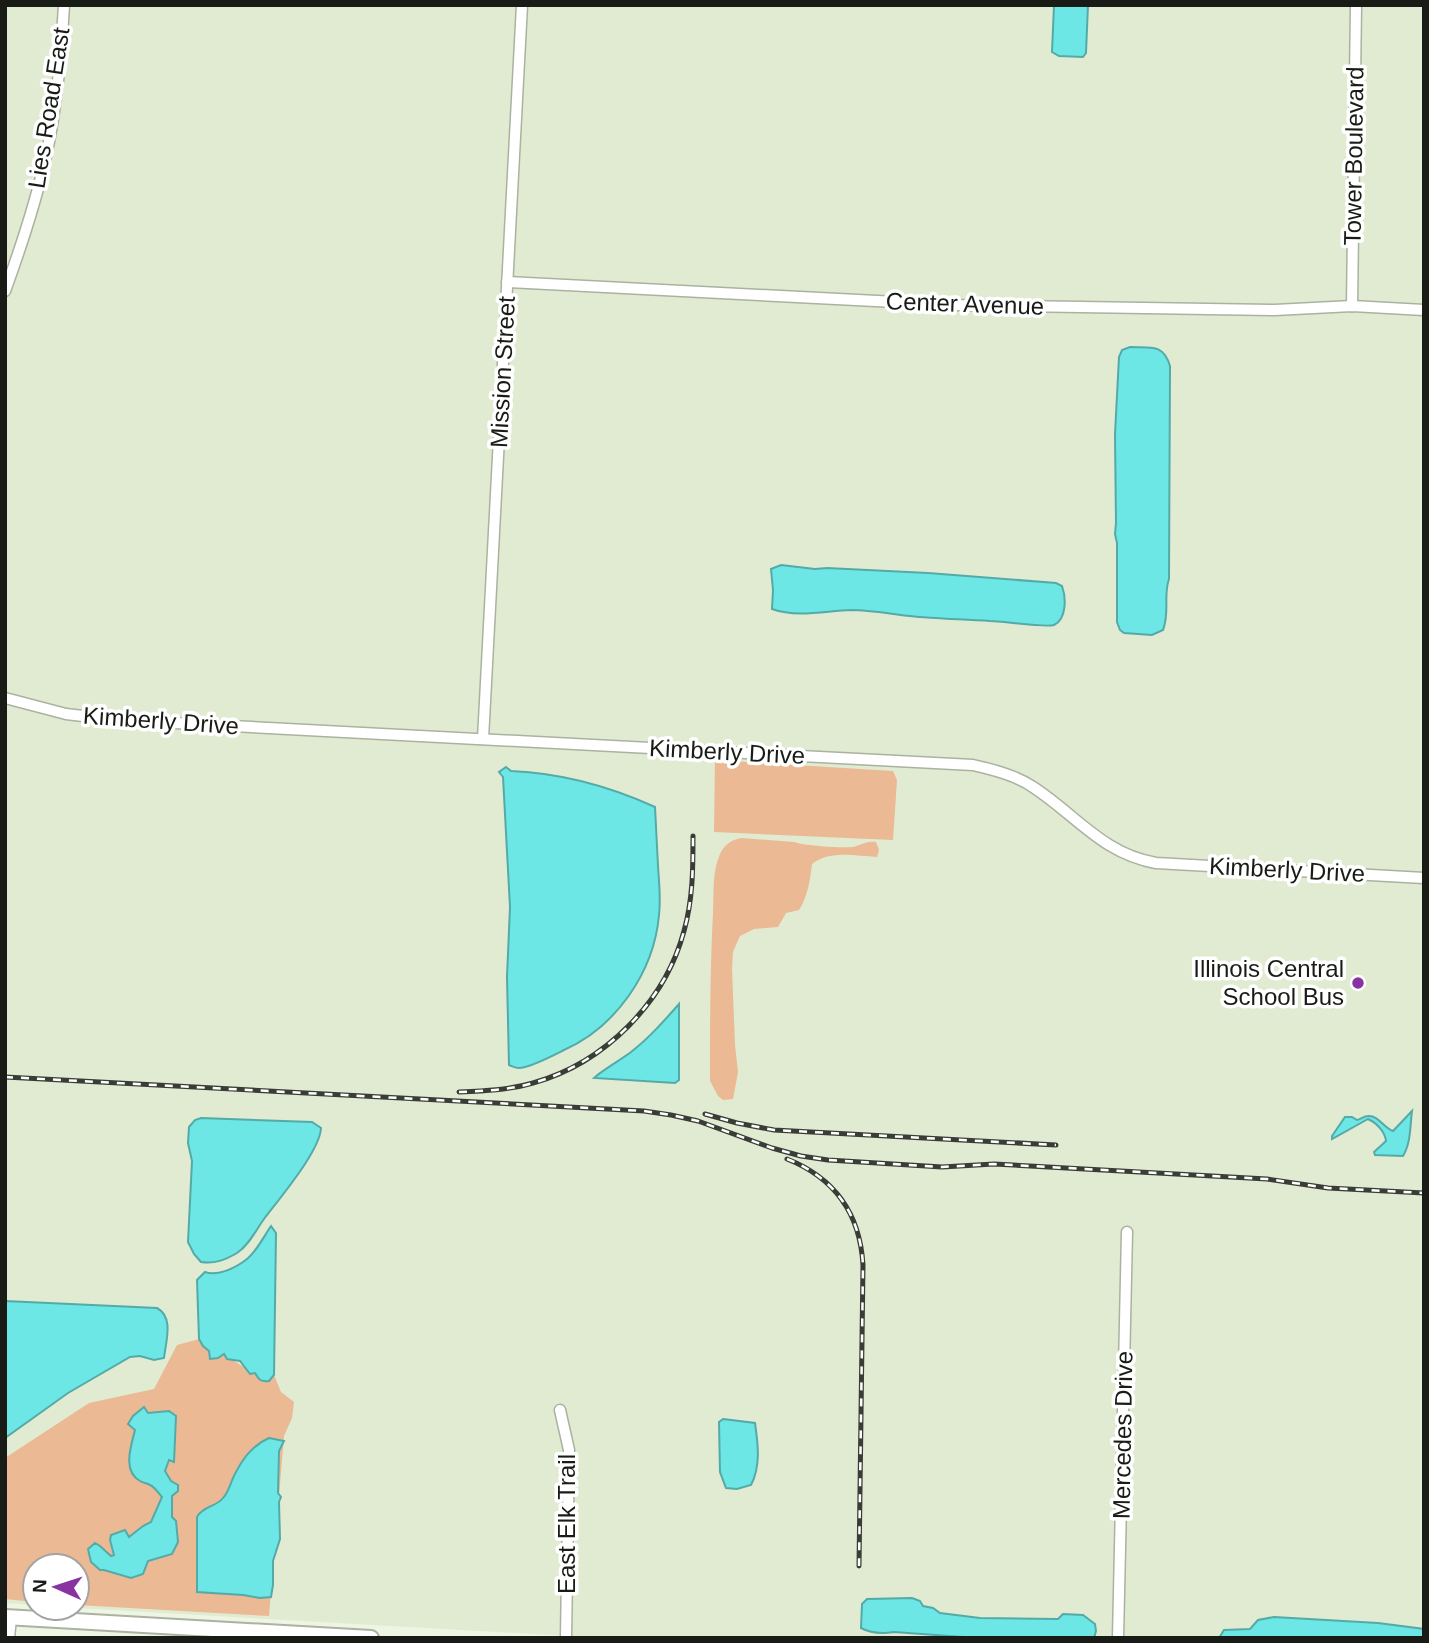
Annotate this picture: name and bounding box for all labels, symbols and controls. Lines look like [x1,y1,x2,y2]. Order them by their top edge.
street label: Lies Road East [22,25,75,190]
street label: Tower Boulevard [1338,66,1369,246]
street label: Center Avenue [885,287,1045,320]
street label: Mission Street [485,295,520,449]
street label: Kimberly Drive [82,702,240,739]
street label: Kimberly Drive [648,734,806,769]
street label: Kimberly Drive [1208,852,1366,887]
place label: Illinois Central School Bus [1193,955,1344,1010]
marker: Illinois Central School Bus [1350,975,1366,991]
street label: Mercedes Drive [1108,1351,1137,1519]
street label: East Elk Trail [553,1454,580,1594]
north arrow [21,1552,91,1622]
text: N [29,1579,50,1594]

